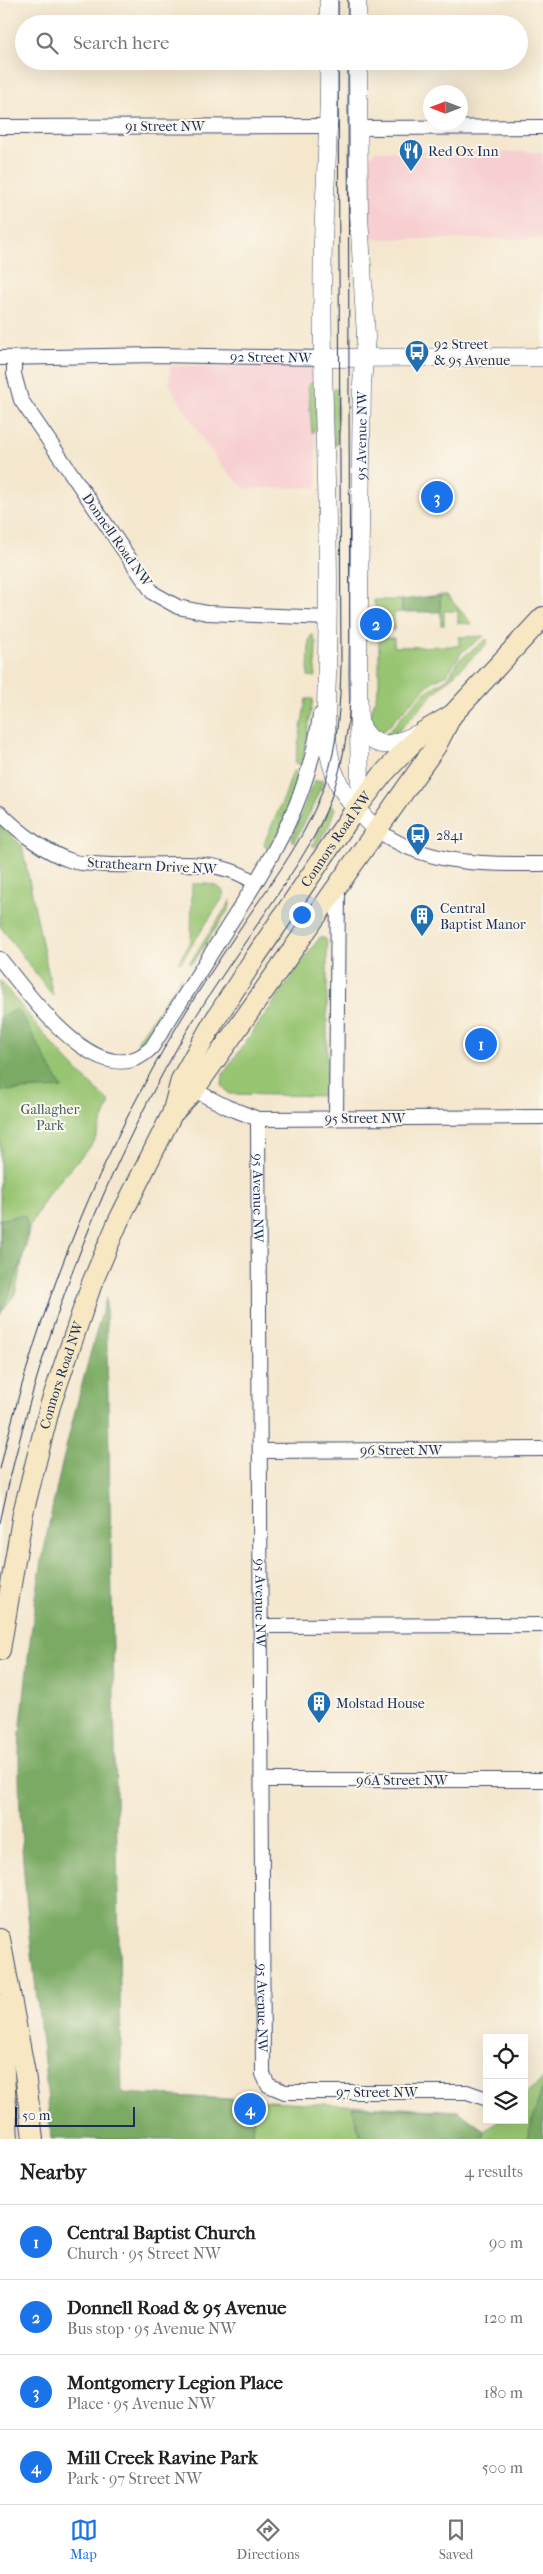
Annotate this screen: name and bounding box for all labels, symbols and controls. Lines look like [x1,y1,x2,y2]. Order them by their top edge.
search box [15,15,528,70]
icon: search [33,29,61,57]
text: Search here [73,32,169,54]
north arrow [423,85,468,130]
street label: 91 Street NW [125,118,206,135]
restaurant icon: Red Ox Inn [398,138,424,172]
place label: Red Ox Inn [428,143,499,160]
place label: 92 Street & 95 Avenue [434,336,510,369]
bus stop icon: 92 Street & 95 Avenue [404,339,430,373]
street label: 92 Street NW [230,348,313,366]
street label: 95 Avenue NW [352,390,370,480]
pin: 3 [421,478,453,516]
street label: Donnell Road NW [78,490,156,591]
pin: 2 [360,605,392,643]
street label: Connors Road NW [297,787,376,890]
bus stop icon: 2841 [405,822,431,856]
place label: 2841 [436,827,463,844]
street label: Strathearn Drive NW [87,854,218,878]
place label: Central Baptist Manor [440,900,526,933]
your location [289,902,315,928]
building icon: Central Baptist Manor [409,903,435,937]
pin: 1 [465,1025,497,1063]
park label: Gallagher Park [21,1101,79,1134]
street label: 95 Street NW [325,1110,407,1127]
street label: 95 Avenue NW [250,1153,267,1244]
street label: Connors Road NW [36,1318,87,1431]
street label: 96 Street NW [360,1442,443,1459]
street label: 95 Avenue NW [252,1558,269,1649]
building icon: Molstad House [306,1690,332,1724]
place label: Molstad House [336,1695,425,1712]
street label: 96A Street NW [356,1772,449,1789]
street label: 95 Avenue NW [254,1963,271,2054]
map controls [483,2034,528,2124]
button: locate [483,2034,528,2079]
button: layers [483,2079,528,2124]
street label: 97 Street NW [336,2084,419,2101]
pin: 4 [234,2090,266,2128]
scale bar [15,2104,135,2127]
text: 50 m [22,2107,50,2124]
text: Nearby [20,2160,86,2184]
text: 4 results [465,2162,523,2181]
text: Central Baptist Church [67,2222,256,2244]
text: 1 [33,2233,39,2252]
text: 90 m [489,2233,523,2252]
text: Church · 95 Street NW [67,2244,221,2263]
text: Donnell Road & 95 Avenue [67,2297,287,2319]
text: 2 [32,2308,40,2327]
text: 120 m [484,2308,523,2327]
text: Bus stop · 95 Avenue NW [67,2319,236,2338]
text: Montgomery Legion Place [67,2372,283,2394]
text: 3 [33,2383,39,2402]
text: 180 m [484,2383,523,2402]
text: Place · 95 Avenue NW [67,2394,215,2413]
text: Mill Creek Ravine Park [67,2447,258,2469]
text: 4 [31,2458,41,2477]
text: 500 m [482,2458,523,2477]
text: Park · 97 Street NW [67,2469,202,2488]
tab: Map [70,2516,98,2563]
tab: Directions [237,2516,300,2563]
tab: Saved [439,2516,473,2563]

